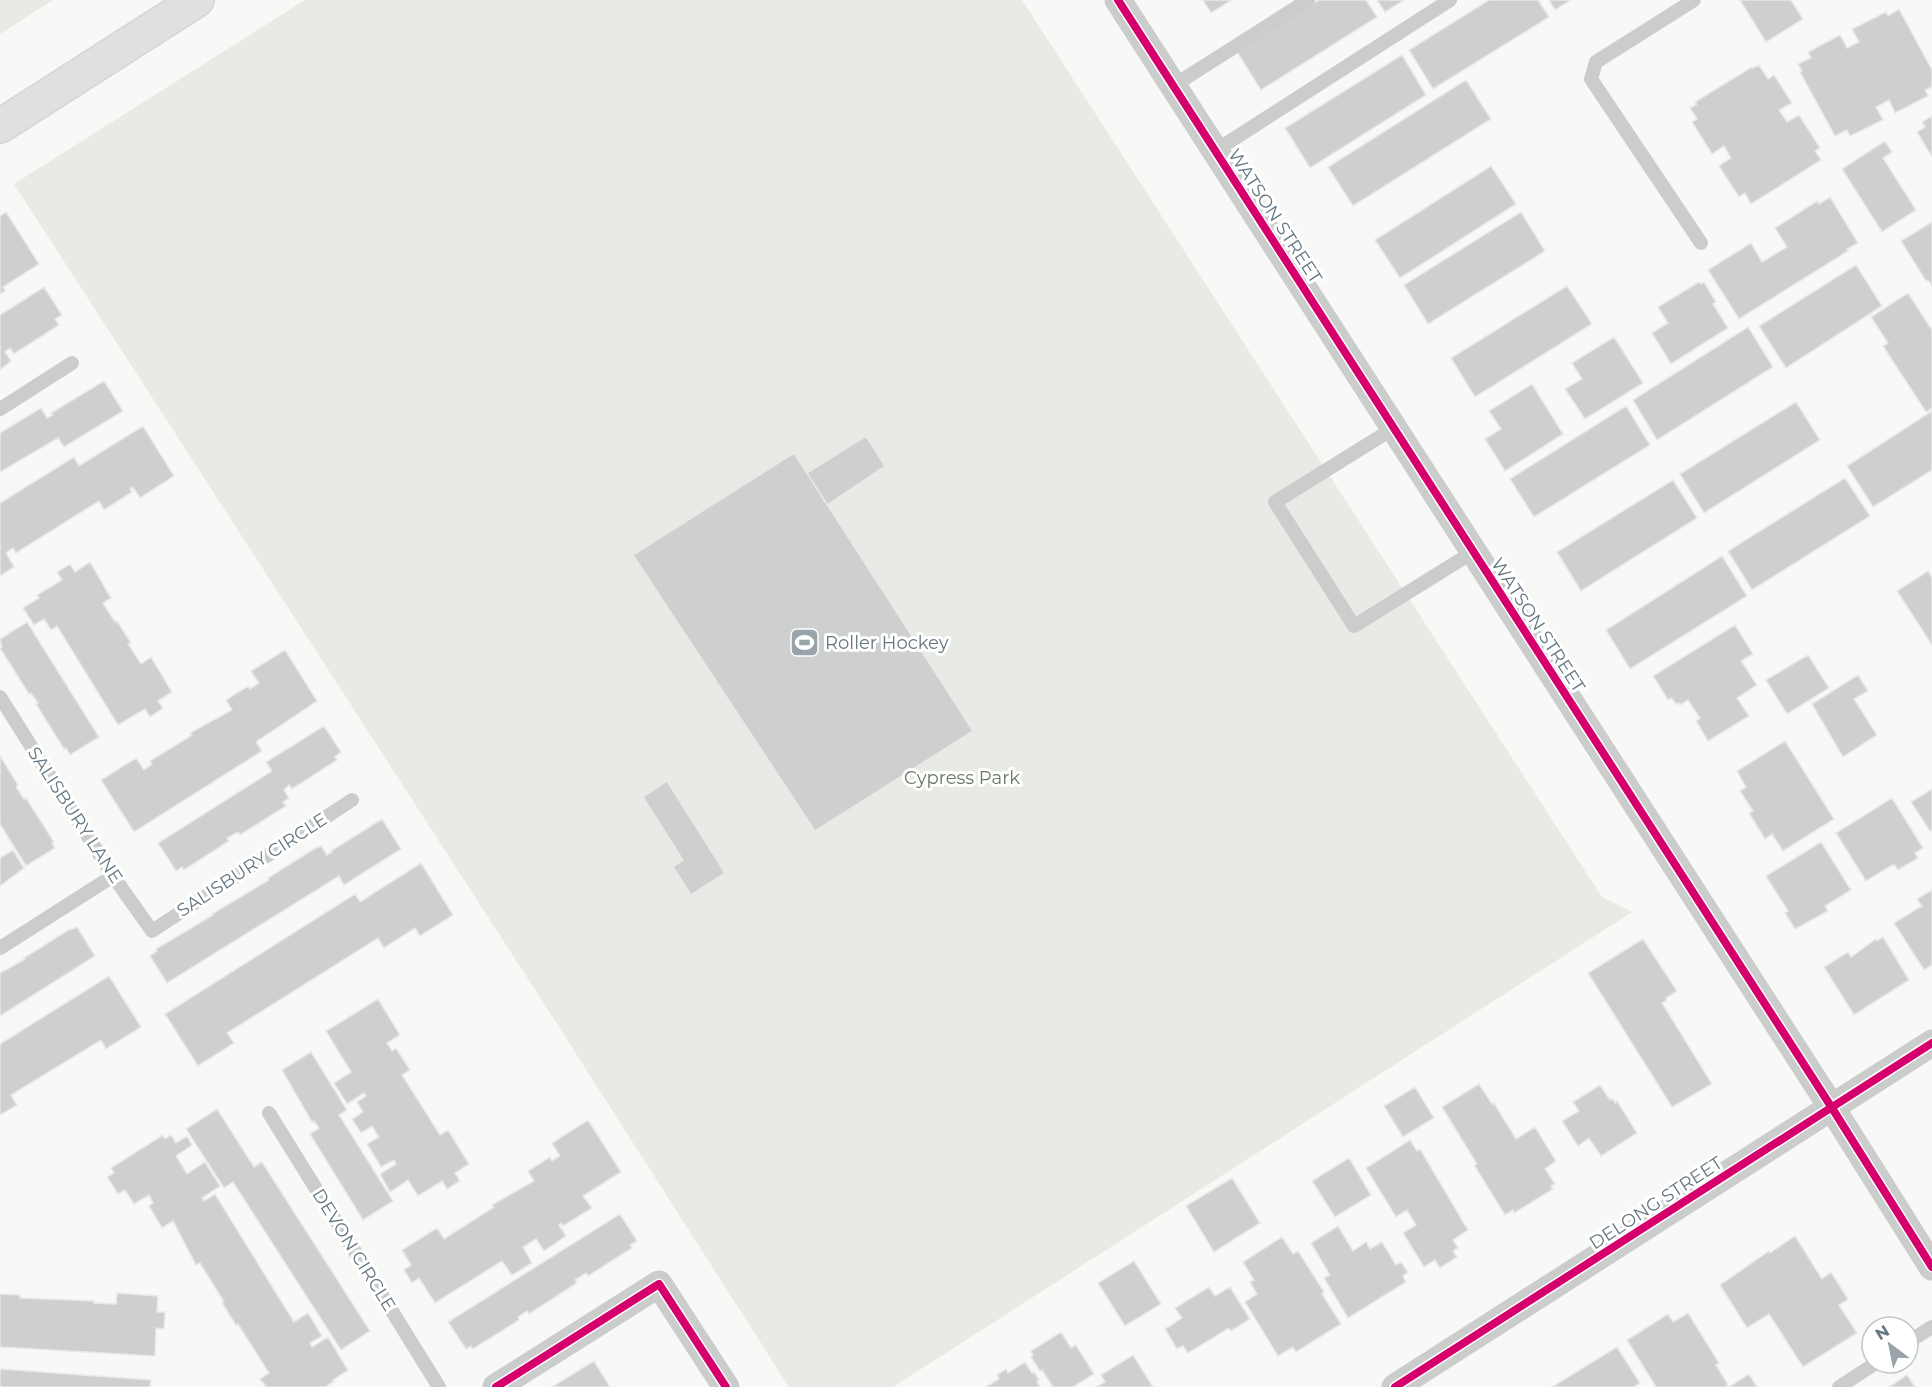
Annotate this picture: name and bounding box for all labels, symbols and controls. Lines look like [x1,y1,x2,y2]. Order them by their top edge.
street label: WATSON STREET [1223,145,1327,288]
street label: WATSON STREET [1486,554,1590,697]
sports icon: Roller Hockey [788,627,820,659]
place label: Roller Hockey [825,632,949,654]
street label: SALISBURY LANE [23,743,127,887]
park label: Cypress Park [904,767,1020,789]
street label: SALISBURY CIRCLE [173,808,331,922]
street label: DELONG STREET [1585,1151,1727,1254]
street label: DEVON CIRCLE [308,1185,400,1315]
north arrow [1860,1315,1920,1375]
text: N [1872,1321,1893,1344]

